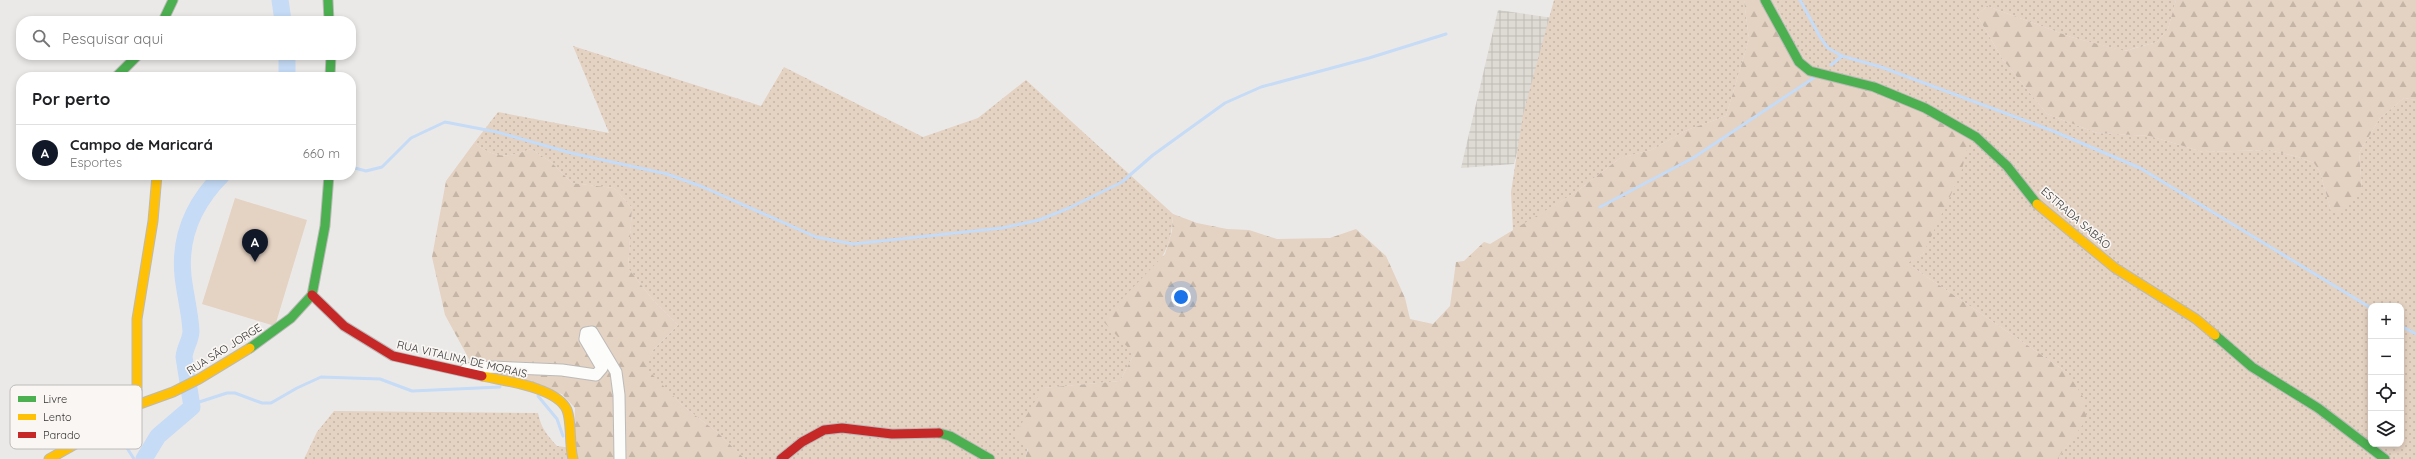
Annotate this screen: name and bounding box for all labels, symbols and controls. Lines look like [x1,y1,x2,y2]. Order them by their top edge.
search box [16,16,356,60]
icon: search [30,27,52,49]
text: Pesquisar aqui [62,29,163,48]
text: Por perto [32,88,110,109]
text: Campo de Maricará [70,135,213,154]
text: A [41,145,49,161]
text: 660 m [303,145,340,161]
text: Esportes [70,154,122,170]
street label: ESTRADA SABÄO [2038,184,2114,252]
pin: A [242,229,268,262]
your location [1171,287,1191,307]
map controls [2368,303,2404,447]
button: + [2368,303,2404,339]
street label: RUA SÃO JORGE [184,320,264,378]
street label: RUA VITALINA DE MORAIS [395,337,529,381]
button: − [2368,339,2404,375]
button: locate [2368,375,2404,411]
legend [10,385,142,449]
text: Livre [43,392,67,406]
text: Lento [43,410,72,424]
button: layers [2368,411,2404,447]
text: Parado [43,428,81,442]

